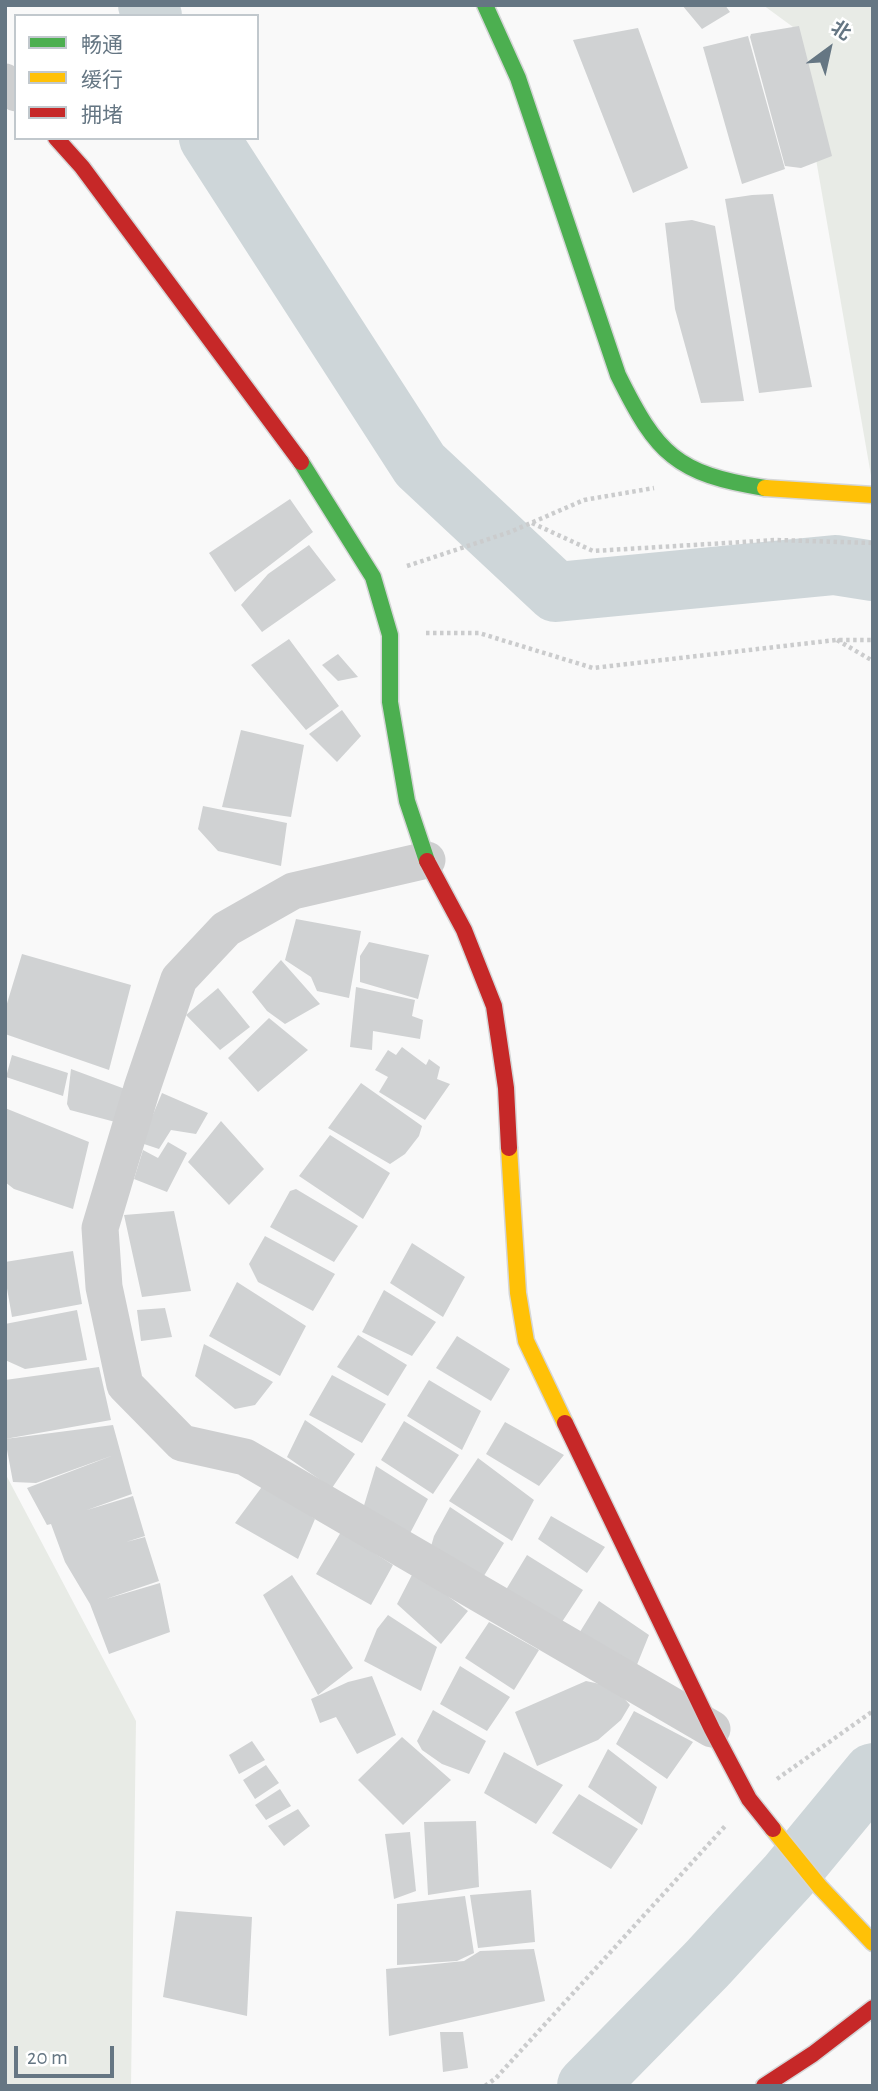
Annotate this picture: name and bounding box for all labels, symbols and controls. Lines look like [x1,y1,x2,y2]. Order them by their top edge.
legend [14,14,259,140]
north arrow [794,14,864,84]
text: 北 [828,18,854,44]
text: 畅通 [81,35,123,56]
text: 缓行 [81,70,123,91]
text: 拥堵 [81,105,123,126]
scale bar [18,2032,117,2076]
text: 20 m [27,2047,68,2068]

